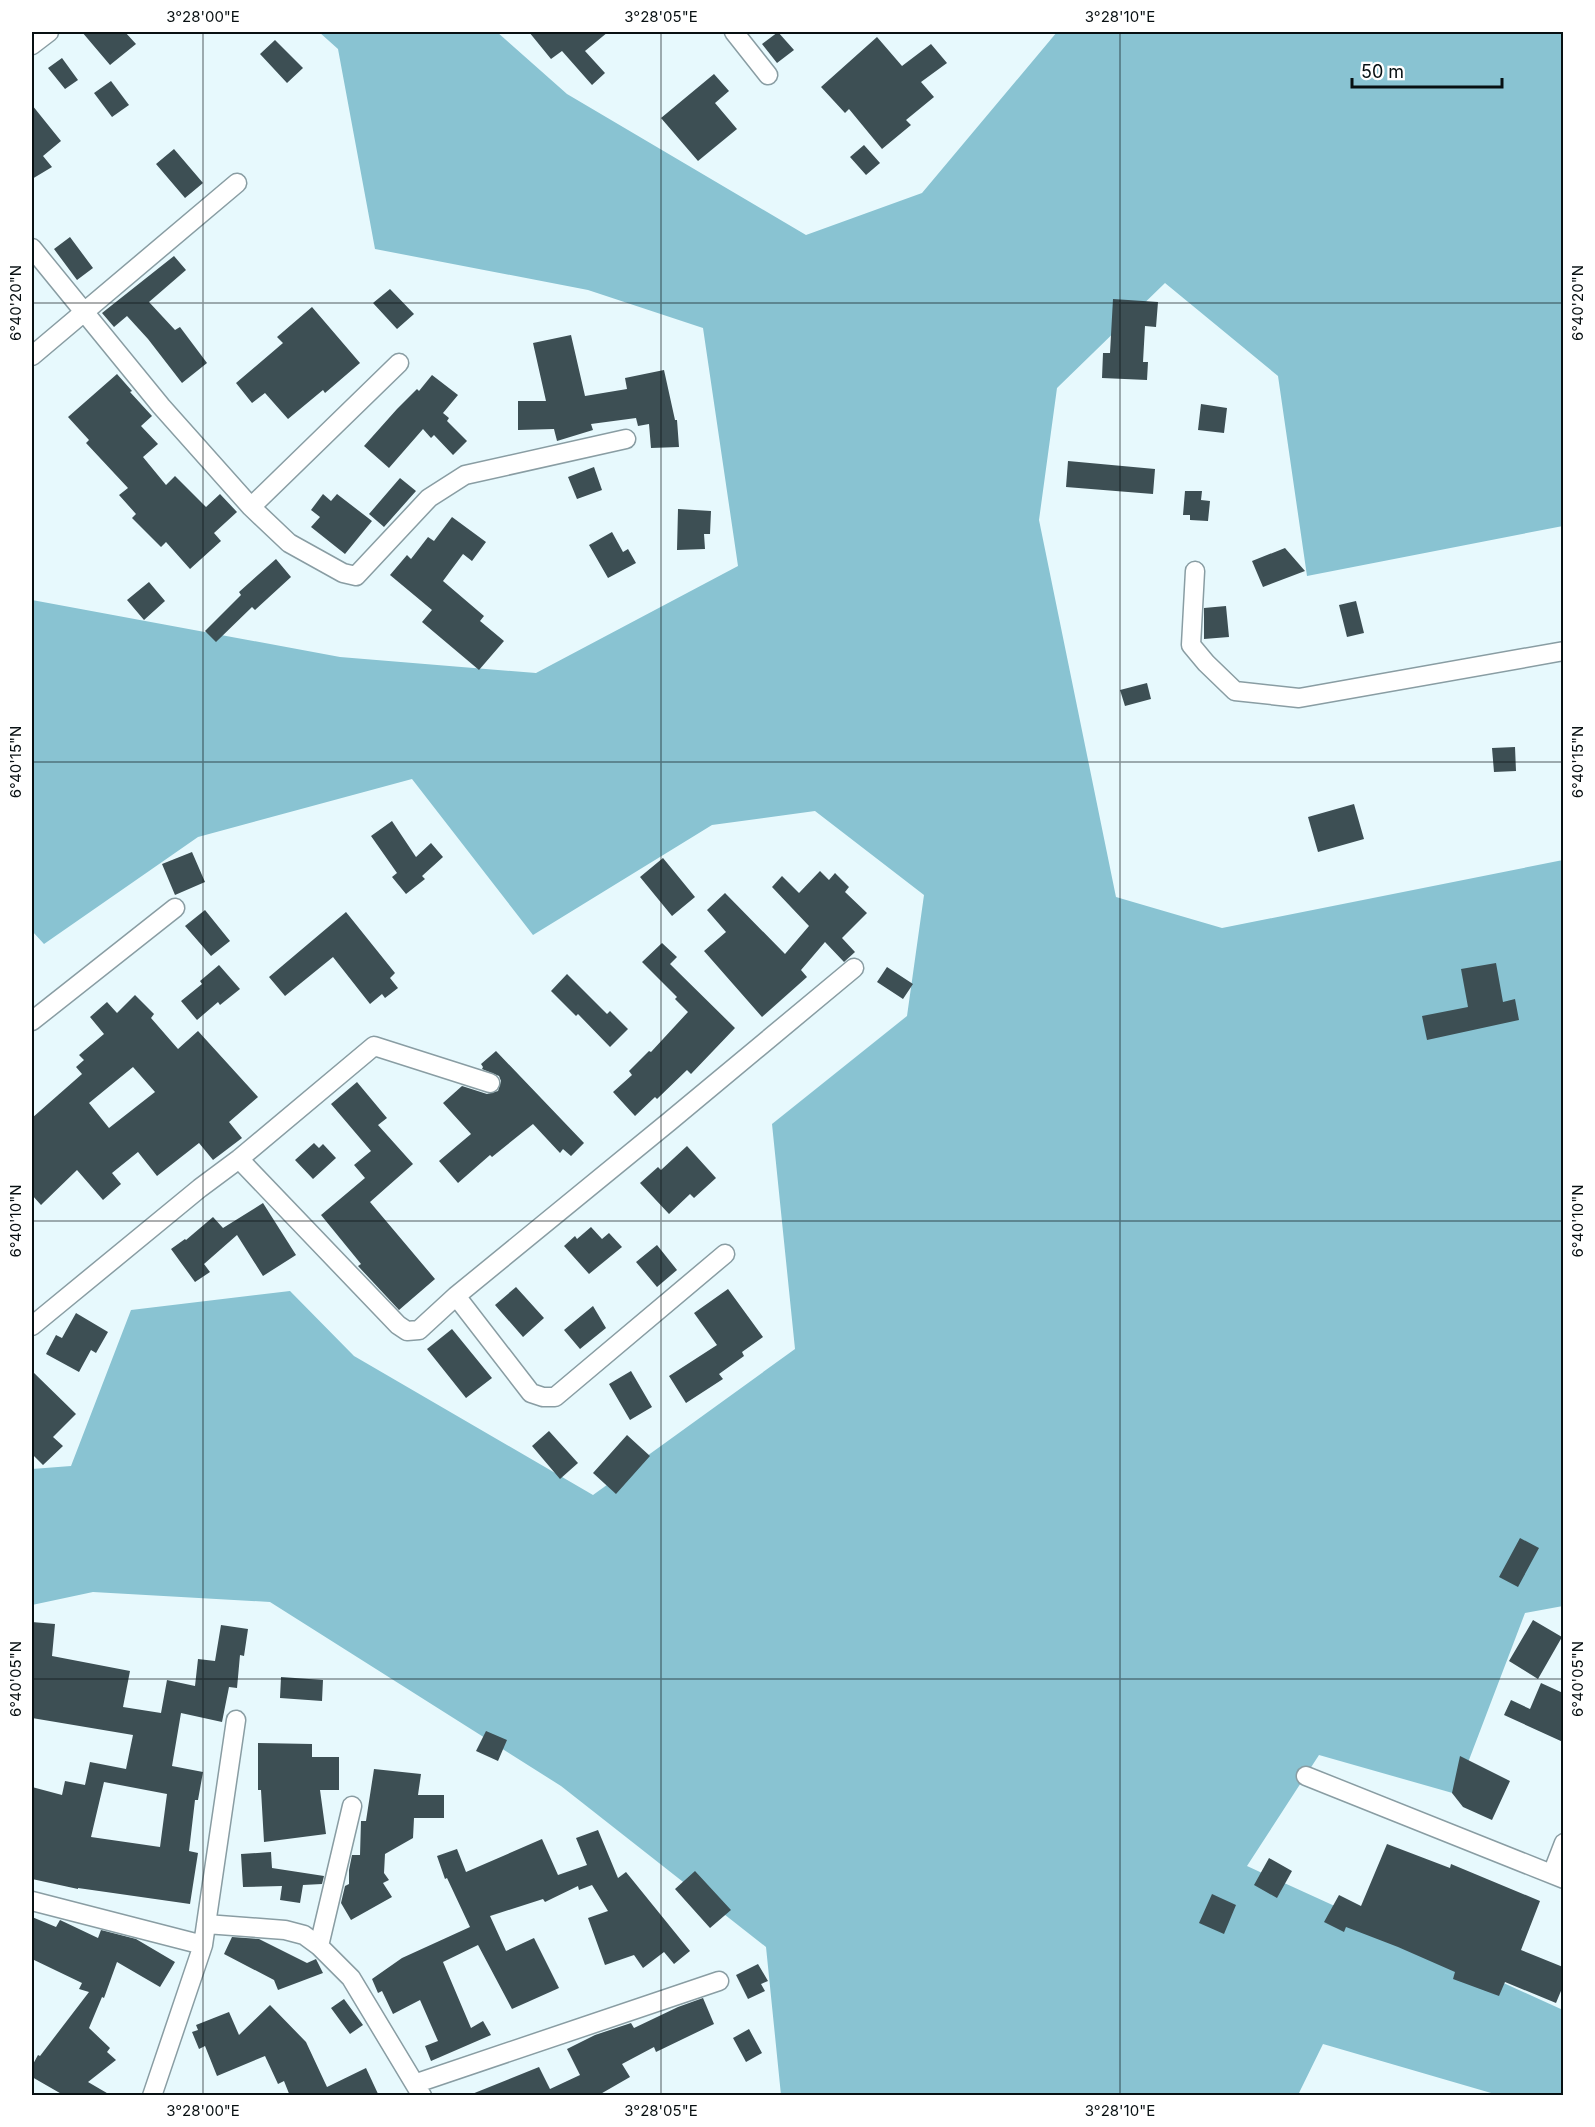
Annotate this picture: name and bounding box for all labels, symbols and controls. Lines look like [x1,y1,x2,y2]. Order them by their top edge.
text: 3°28'00"E [166,7,240,26]
text: 3°28'05"E [624,7,698,26]
text: 3°28'10"E [1085,7,1155,26]
scale bar [1352,51,1502,89]
text: 50 m [1361,61,1404,82]
text: 6°40'20"N [6,265,25,341]
text: 6°40'20"N [1568,265,1587,341]
text: 6°40'15"N [6,726,25,798]
text: 6°40'15"N [1568,726,1587,798]
text: 6°40'10"N [6,1185,25,1257]
text: 6°40'10"N [1568,1185,1587,1257]
text: 6°40'05"N [6,1641,25,1717]
text: 6°40'05"N [1568,1641,1587,1717]
text: 3°28'00"E [166,2101,240,2120]
text: 3°28'05"E [624,2101,698,2120]
text: 3°28'10"E [1085,2101,1155,2120]

